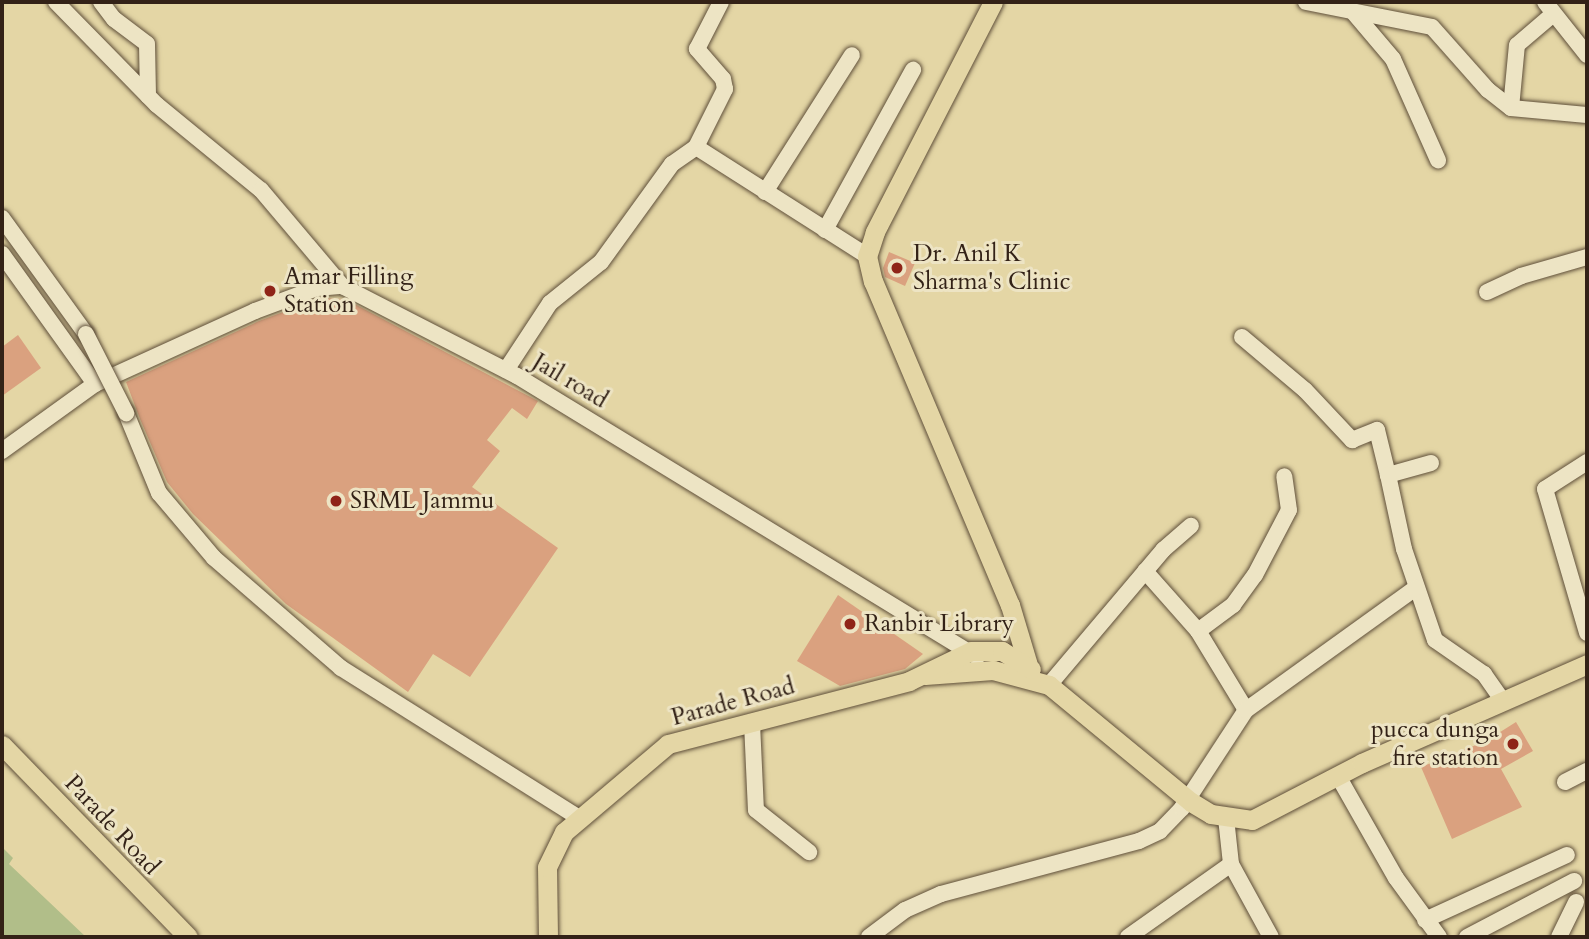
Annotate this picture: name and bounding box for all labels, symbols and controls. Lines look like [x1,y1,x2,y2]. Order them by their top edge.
place label: Dr. Anil K Sharma's Clinic [913,240,1070,296]
marker: Dr. Anil K Sharma's Clinic [887,258,907,278]
place label: Amar Filling Station [284,263,413,319]
marker: Amar Filling Station [262,283,278,299]
street label: Jail road [527,347,613,415]
place label: SRML Jammu [350,487,494,515]
marker: SRML Jammu [328,493,344,509]
place label: Ranbir Library [864,610,1014,638]
marker: Ranbir Library [842,616,858,632]
street label: Parade Road [668,672,798,732]
place label: pucca dunga fire station [1371,716,1499,772]
marker: pucca dunga fire station [1505,736,1521,752]
street label: Parade Road [58,769,166,881]

